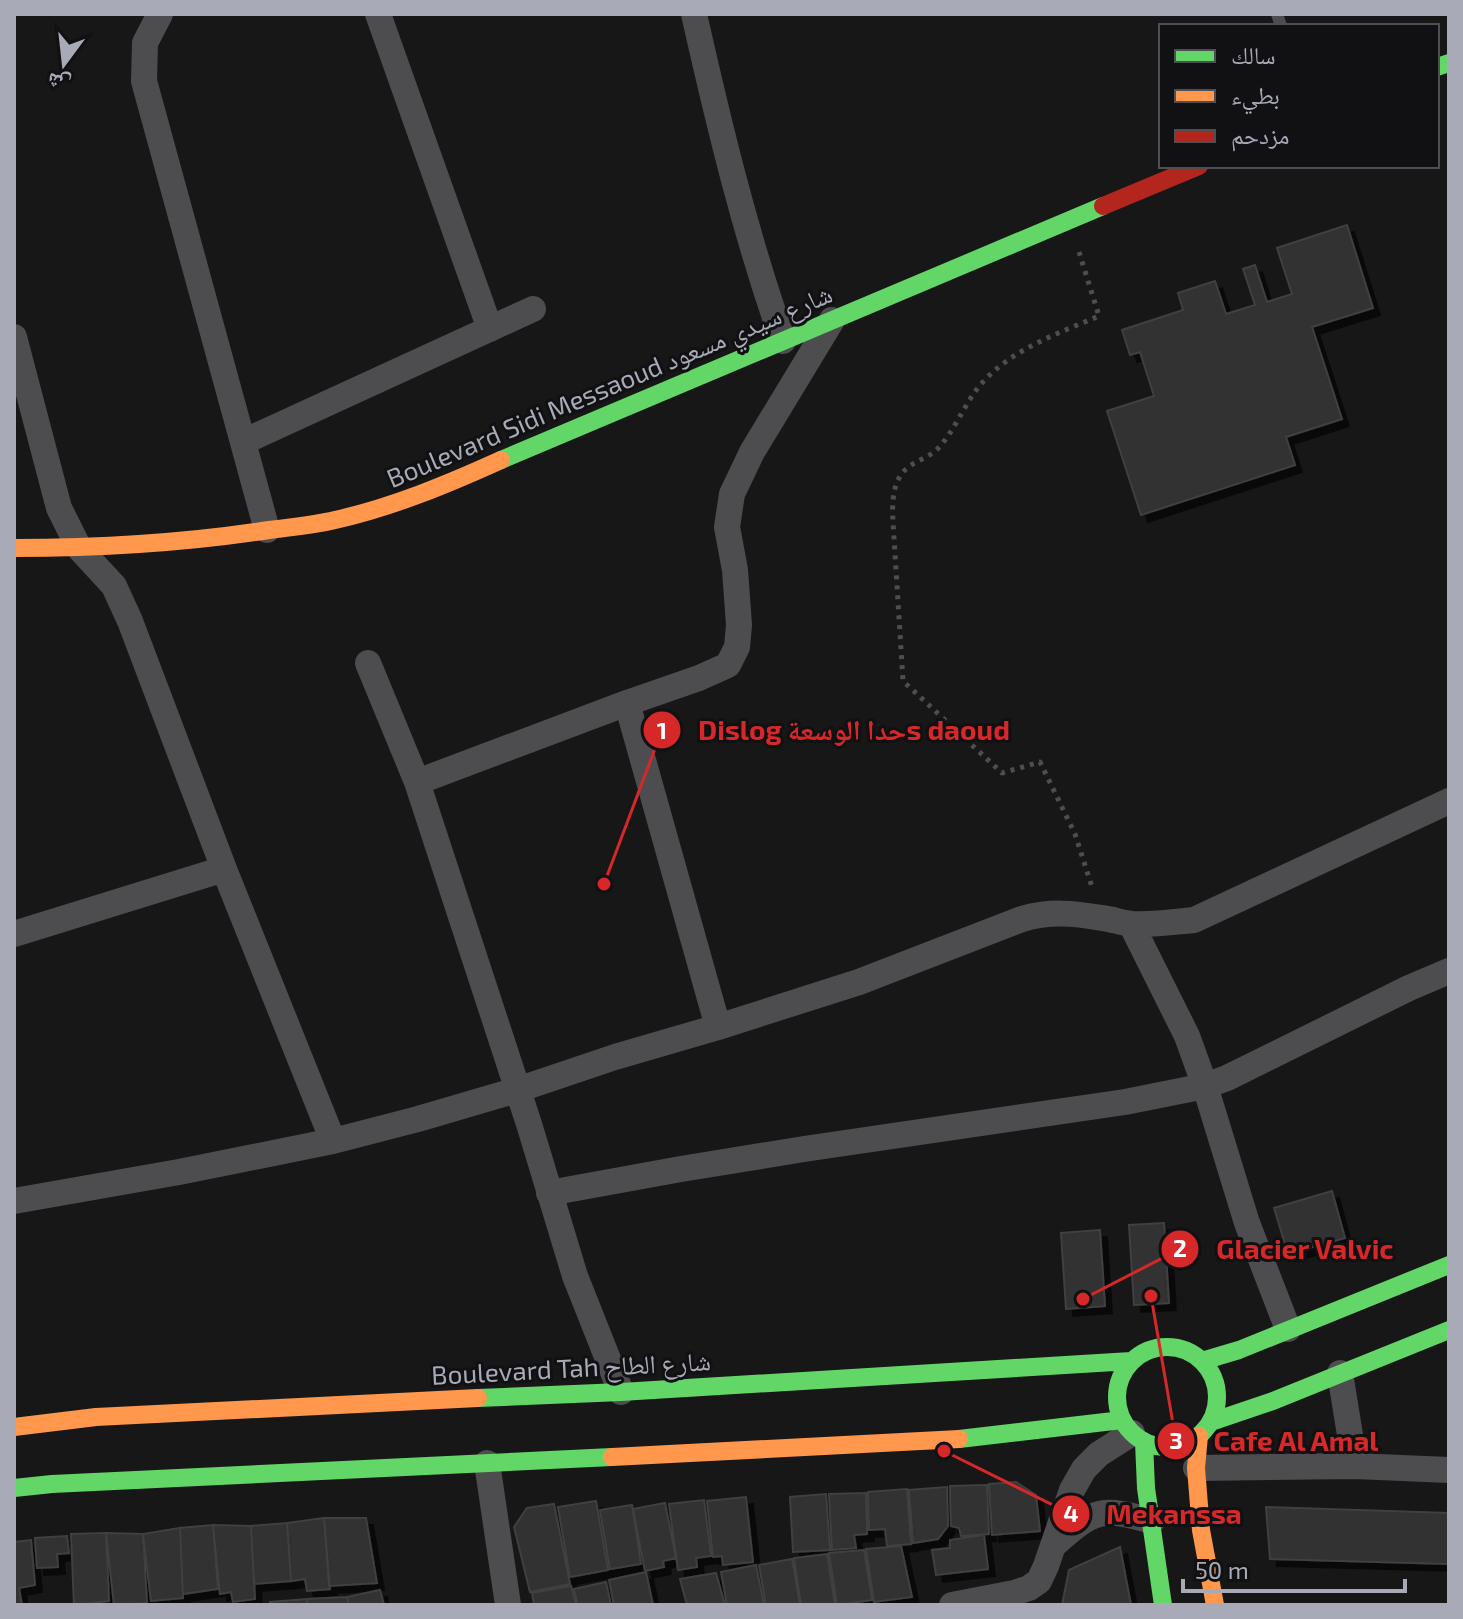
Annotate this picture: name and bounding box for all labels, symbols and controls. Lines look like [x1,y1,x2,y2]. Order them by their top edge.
north arrow [24,24,104,104]
legend [1159,24,1439,168]
text: سالك [1231,40,1276,69]
text: ش [44,67,74,100]
text: بطيء [1231,80,1280,115]
text: مزدحم [1231,120,1290,152]
street label: Boulevard Sidi Messaoud شارع سيدي مسعود [382,277,839,499]
callout: Dislog حدا الوسعةs daoud [642,704,1026,756]
text: Dislog حدا الوسعةs daoud [698,712,1010,746]
text: 1 [657,715,667,744]
callout: Glacier Valvic [1160,1223,1410,1275]
text: Glacier Valvic [1216,1231,1394,1265]
text: 2 [1173,1233,1187,1262]
street label: Boulevard Tah شارع الطاح [431,1344,712,1392]
callout: Cafe Al Amal [1156,1415,1395,1467]
text: Cafe Al Amal [1213,1423,1379,1457]
text: 3 [1169,1425,1183,1454]
callout: Mekanssa [1051,1488,1258,1540]
text: Mekanssa [1106,1496,1242,1530]
text: 4 [1063,1498,1079,1527]
scale bar [1183,1543,1405,1593]
text: 50 m [1195,1555,1249,1584]

